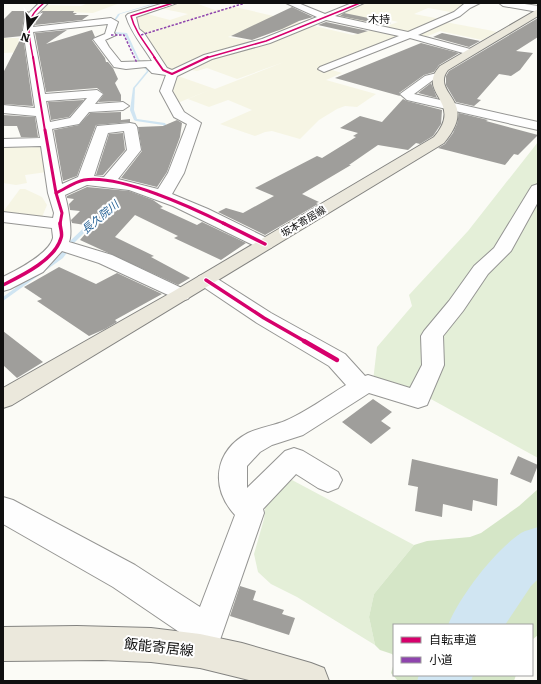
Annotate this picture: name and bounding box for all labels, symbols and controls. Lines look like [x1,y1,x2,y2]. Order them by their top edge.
north arrow [8,8,48,48]
district label: 木持 [368,10,390,26]
text: N [18,30,32,48]
water label: 長久院川 [77,195,122,237]
street label: 坂本寄居線 [277,201,328,240]
legend [393,624,533,676]
text: 自転車道 [429,630,477,648]
street label: 飯能寄居線 [123,632,195,660]
text: 小道 [429,650,453,668]

